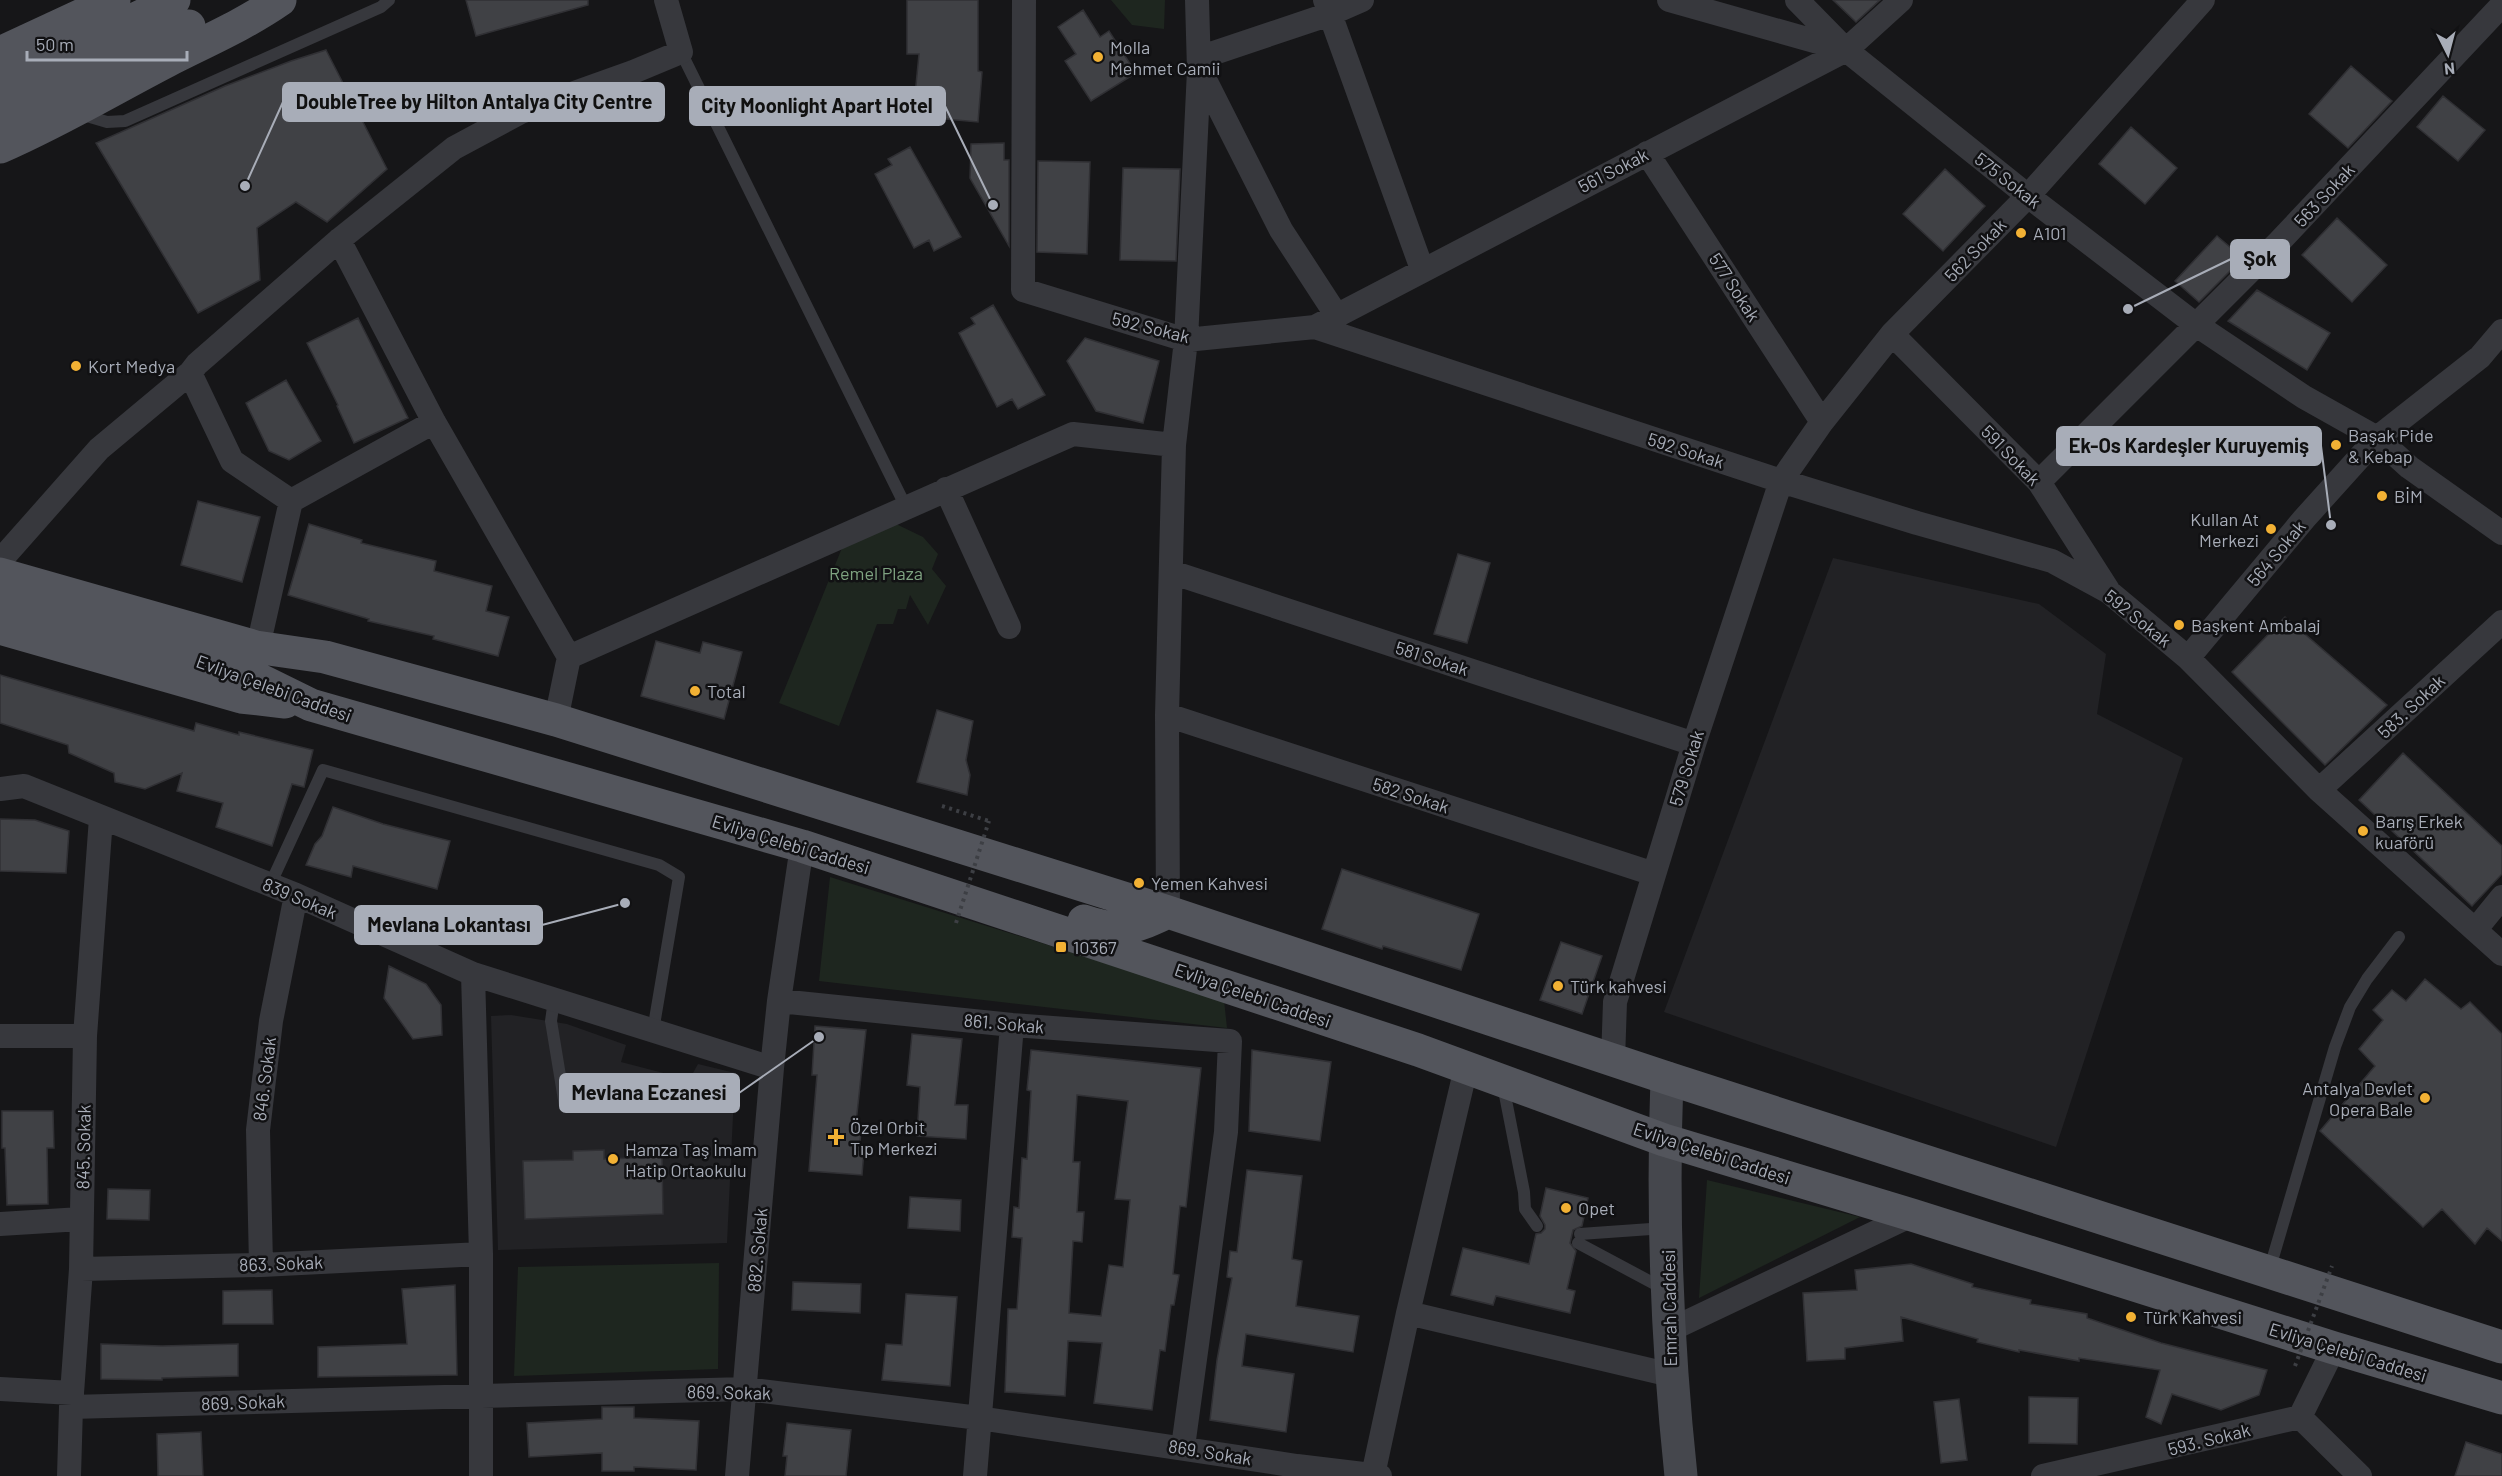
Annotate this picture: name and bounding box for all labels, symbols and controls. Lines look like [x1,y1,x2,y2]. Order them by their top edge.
scale bar [27,24,188,62]
north arrow [2418,24,2478,84]
text: 50 m [36,33,74,55]
place label: Molla Mehmet Camii [1110,36,1221,79]
marker: Molla Mehmet Camii [1091,50,1105,64]
text: N [2443,59,2456,79]
callout: DoubleTree by Hilton Antalya City Centre [283,83,664,121]
callout: City Moonlight Apart Hotel [690,87,945,125]
text: DoubleTree by Hilton Antalya City Centre [296,89,652,113]
text: City Moonlight Apart Hotel [701,93,933,117]
street label: 561 Sokak [1574,143,1652,197]
street label: 575 Sokak [1970,147,2046,213]
street label: 563 Sokak [2289,159,2359,231]
street label: 562 Sokak [1940,214,2010,286]
place label: A101 [2033,222,2066,244]
marker: A101 [2014,226,2028,240]
callout: Şok [2231,240,2289,278]
text: Şok [2243,246,2277,270]
street label: 577 Sokak [1705,249,1765,325]
street label: 592 Sokak [1110,307,1192,347]
place label: Kort Medya [88,355,175,377]
marker: Kort Medya [69,359,83,373]
street label: 591 Sokak [1977,420,2045,490]
place label: Başak Pide & Kebap [2348,424,2434,467]
street label: 592 Sokak [1645,427,1727,473]
callout: Ek-Os Kardeşler Kuruyemiş [2057,427,2321,465]
text: Ek-Os Kardeşler Kuruyemiş [2069,433,2309,457]
marker: Başak Pide & Kebap [2329,438,2343,452]
place label: BİM [2394,485,2423,507]
marker: BİM [2375,489,2389,503]
place label: Kullan At Merkezi [2190,508,2259,551]
street label: 564 Sokak [2242,516,2310,590]
marker: Kullan At Merkezi [2264,522,2278,536]
park label: Remel Plaza [829,562,923,584]
street label: 592 Sokak [2100,585,2176,651]
place label: Başkent Ambalaj [2191,614,2321,636]
marker: Başkent Ambalaj [2172,618,2186,632]
street label: 581 Sokak [1393,636,1471,680]
street label: Evliya Çelebi Caddesi [193,650,355,726]
street label: 583. Sokak [2373,669,2449,743]
place label: Total [707,680,746,702]
marker: Total [688,684,702,698]
street label: 579 Sokak [1664,727,1708,809]
street label: 582 Sokak [1370,772,1452,818]
street label: Evliya Çelebi Caddesi [710,810,872,878]
place label: Barış Erkek kuaförü [2375,810,2463,853]
marker: Barış Erkek kuaförü [2356,824,2370,838]
street label: 839 Sokak [259,872,341,924]
place label: Yemen Kahvesi [1151,872,1268,894]
marker: Yemen Kahvesi [1132,876,1146,890]
callout: Mevlana Lokantası [355,906,542,944]
text: Mevlana Lokantası [367,912,531,936]
place label: 10367 [1073,936,1117,958]
marker: 10367 [1054,940,1068,954]
street label: Evliya Çelebi Caddesi [1172,958,1334,1032]
place label: Türk kahvesi [1570,975,1667,997]
marker: Türk kahvesi [1551,979,1565,993]
street label: 861. Sokak [963,1009,1045,1037]
street label: 846. Sokak [248,1036,280,1122]
callout: Mevlana Eczanesi [560,1074,739,1112]
place label: Antalya Devlet Opera Bale [2302,1077,2413,1120]
text: Mevlana Eczanesi [571,1080,727,1104]
marker: Antalya Devlet Opera Bale [2418,1091,2432,1105]
street label: 845. Sokak [71,1105,95,1189]
place label: Özel Orbit Tıp Merkezi [850,1116,937,1159]
street label: Evliya Çelebi Caddesi [1631,1117,1793,1189]
marker: Özel Orbit Tıp Merkezi [827,1128,845,1146]
place label: Hamza Taş İmam Hatip Ortaokulu [625,1138,757,1181]
marker: Hamza Taş İmam Hatip Ortaokulu [606,1152,620,1166]
place label: Opet [1578,1197,1615,1219]
marker: Opet [1559,1201,1573,1215]
street label: 882. Sokak [742,1207,772,1293]
street label: Emrah Caddesi [1657,1249,1681,1367]
street label: 863. Sokak [239,1251,323,1275]
place label: Türk Kahvesi [2143,1306,2242,1328]
marker: Türk Kahvesi [2124,1310,2138,1324]
street label: Evliya Çelebi Caddesi [2267,1318,2429,1386]
street label: 869. Sokak [687,1380,771,1404]
street label: 869. Sokak [201,1390,285,1414]
street label: 593. Sokak [2166,1418,2252,1460]
street label: 869. Sokak [1167,1435,1253,1469]

